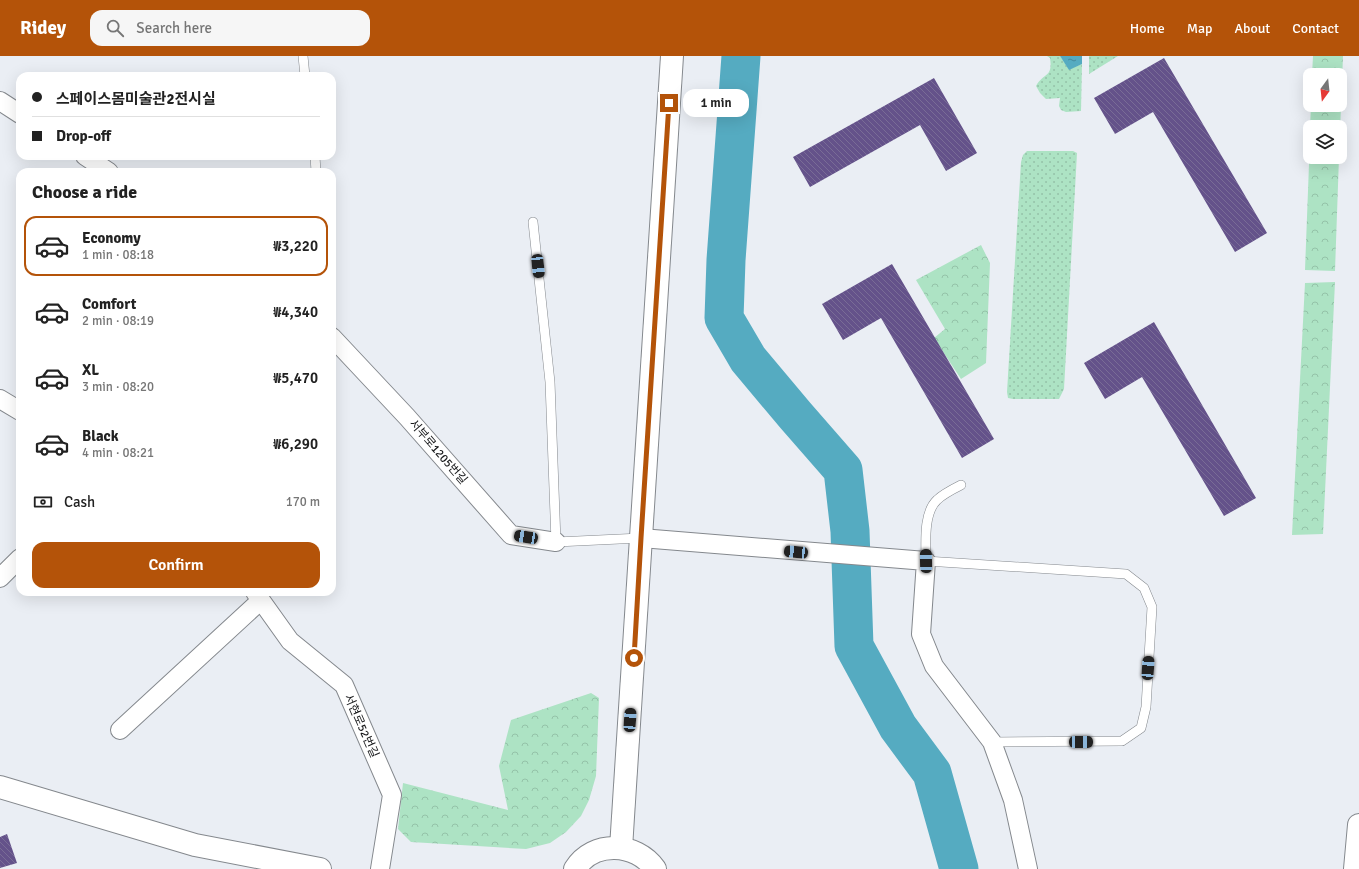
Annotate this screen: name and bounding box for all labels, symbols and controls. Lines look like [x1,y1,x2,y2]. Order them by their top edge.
search box [90,10,370,46]
text: Ridey [20,16,66,40]
icon: search [104,17,126,39]
text: Search here [136,19,212,37]
text: Home [1130,20,1165,37]
text: Map [1187,20,1212,37]
text: About [1234,20,1270,37]
text: Contact [1292,20,1339,37]
north arrow [1303,68,1347,112]
map controls [1303,68,1347,164]
callout: 1 min [683,89,749,117]
text: 스페이스몸미술관2전시실 [56,90,216,108]
route end [660,94,678,112]
text: 1 min [700,95,732,111]
button: layers [1303,120,1347,164]
text: Drop-off [56,127,111,145]
text: Choose a ride [32,181,137,203]
icon: car [34,228,70,264]
text: Economy [82,229,141,247]
text: ₩3,220 [273,237,318,255]
text: 1 min · 08:18 [82,247,154,263]
car [531,253,545,279]
icon: car [34,294,70,330]
text: Comfort [82,295,136,313]
text: ₩4,340 [273,303,318,321]
text: 2 min · 08:19 [82,313,154,329]
icon: car [34,360,70,396]
text: XL [82,361,99,379]
text: ₩5,470 [273,369,318,387]
text: 3 min · 08:20 [82,379,154,395]
street label: 서부로1205번길 [406,416,470,488]
icon: car [34,426,70,462]
text: Black [82,427,119,445]
text: ₩6,290 [273,435,318,453]
text: 4 min · 08:21 [82,445,154,461]
icon: cash [32,491,54,513]
text: Cash [64,493,95,511]
text: 170 m [286,494,320,510]
car [513,529,539,545]
button: Confirm [32,542,320,588]
car [784,545,808,559]
car [920,549,932,573]
route start [625,649,643,667]
car [1141,656,1155,680]
street label: 서현로52번길 [340,692,382,760]
car [623,708,637,732]
car [1069,736,1093,748]

